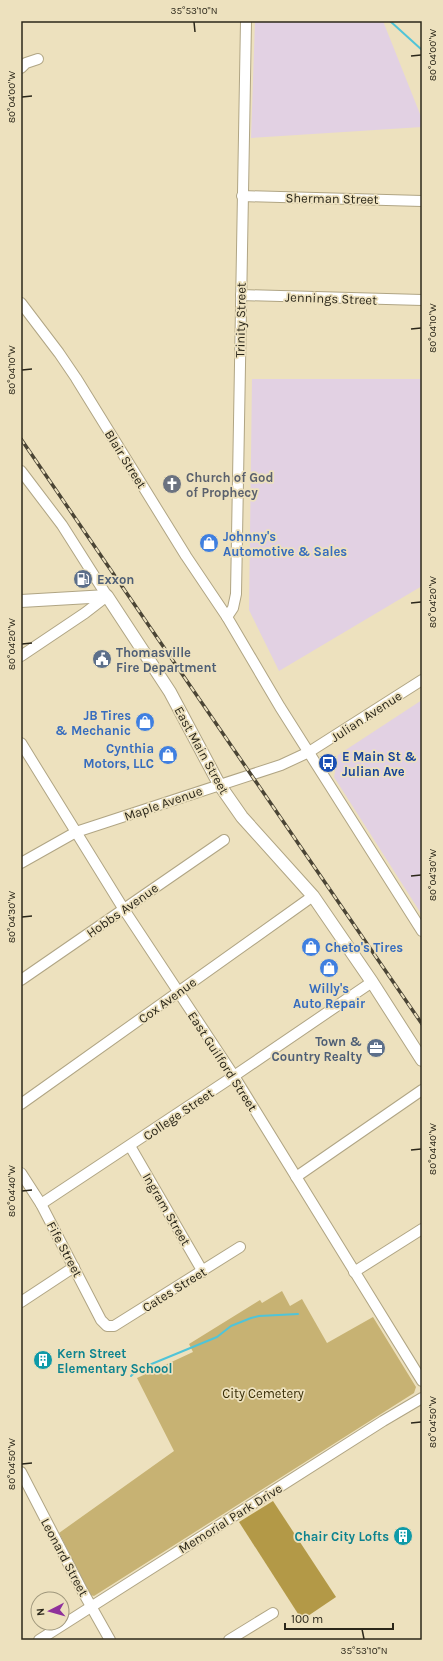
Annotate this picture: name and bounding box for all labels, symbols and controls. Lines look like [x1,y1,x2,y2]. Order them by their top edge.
text: 35°53'10"N [171,5,218,17]
text: 80°04'00"W [427,29,439,81]
text: 80°04'00"W [6,71,18,123]
street label: Sherman Street [285,190,379,207]
street label: Trinity Street [232,282,249,358]
street label: Jennings Street [285,289,377,308]
text: 80°04'10"W [427,303,439,353]
text: 80°04'10"W [6,345,18,395]
street label: Blair Street [102,427,150,491]
place label: Church of God of Prophecy [186,470,273,500]
church icon: Church of God of Prophecy [161,473,183,495]
place label: Johnny's Automotive & Sales [223,529,347,559]
shop icon: Johnny's Automotive & Sales [198,532,220,554]
fuel station icon: Exxon [72,568,94,590]
place label: Exxon [97,572,134,587]
text: 80°04'20"W [427,576,439,628]
text: 80°04'20"W [6,618,18,670]
place label: Thomasville Fire Department [116,645,217,675]
public building icon: Thomasville Fire Department [91,648,113,670]
street label: Julian Avenue [328,688,405,745]
street label: East Main Street [171,704,232,797]
place label: JB Tires & Mechanic [55,708,131,738]
shop icon: JB Tires & Mechanic [134,711,156,733]
place label: Cynthia Motors, LLC [83,741,154,771]
shop icon: Cynthia Motors, LLC [157,744,179,766]
place label: E Main St & Julian Ave [342,749,417,779]
bus stop icon: E Main St & Julian Ave [317,752,339,774]
street label: Maple Avenue [122,783,205,824]
text: 80°04'30"W [427,849,439,901]
street label: Hobbs Avenue [84,880,161,941]
text: 80°04'30"W [6,891,18,943]
shop icon: Cheto's Tires [300,936,322,958]
place label: Cheto's Tires [325,940,403,955]
shop icon: Willy's Auto Repair [318,957,340,979]
street label: Cox Avenue [136,974,199,1026]
place label: Willy's Auto Repair [293,981,366,1011]
street label: East Guilford Street [185,1009,260,1114]
place label: Town & Country Realty [272,1034,362,1064]
office icon: Town & Country Realty [365,1037,387,1059]
street label: College Street [140,1085,216,1144]
text: 80°04'40"W [427,1123,439,1175]
text: 80°04'40"W [6,1165,18,1217]
street label: Ingram Street [140,1170,194,1248]
street label: Fife Street [44,1219,85,1280]
street label: Cates Street [140,1264,209,1315]
place label: Kern Street Elementary School [57,1346,172,1376]
building icon: Kern Street Elementary School [32,1349,54,1371]
park label: City Cemetery [222,1386,304,1401]
text: 80°04'50"W [427,1396,439,1448]
text: 80°04'50"W [6,1438,18,1490]
street label: Memorial Park Drive [176,1480,285,1556]
street label: Leonard Street [38,1516,91,1599]
building icon: Chair City Lofts [392,1525,414,1547]
place label: Chair City Lofts [294,1529,389,1544]
north arrow [30,1591,70,1631]
scale bar [285,1605,393,1631]
text: N [34,1607,47,1617]
text: 100 m [291,1612,323,1626]
text: 35°53'10"N [341,1645,388,1657]

